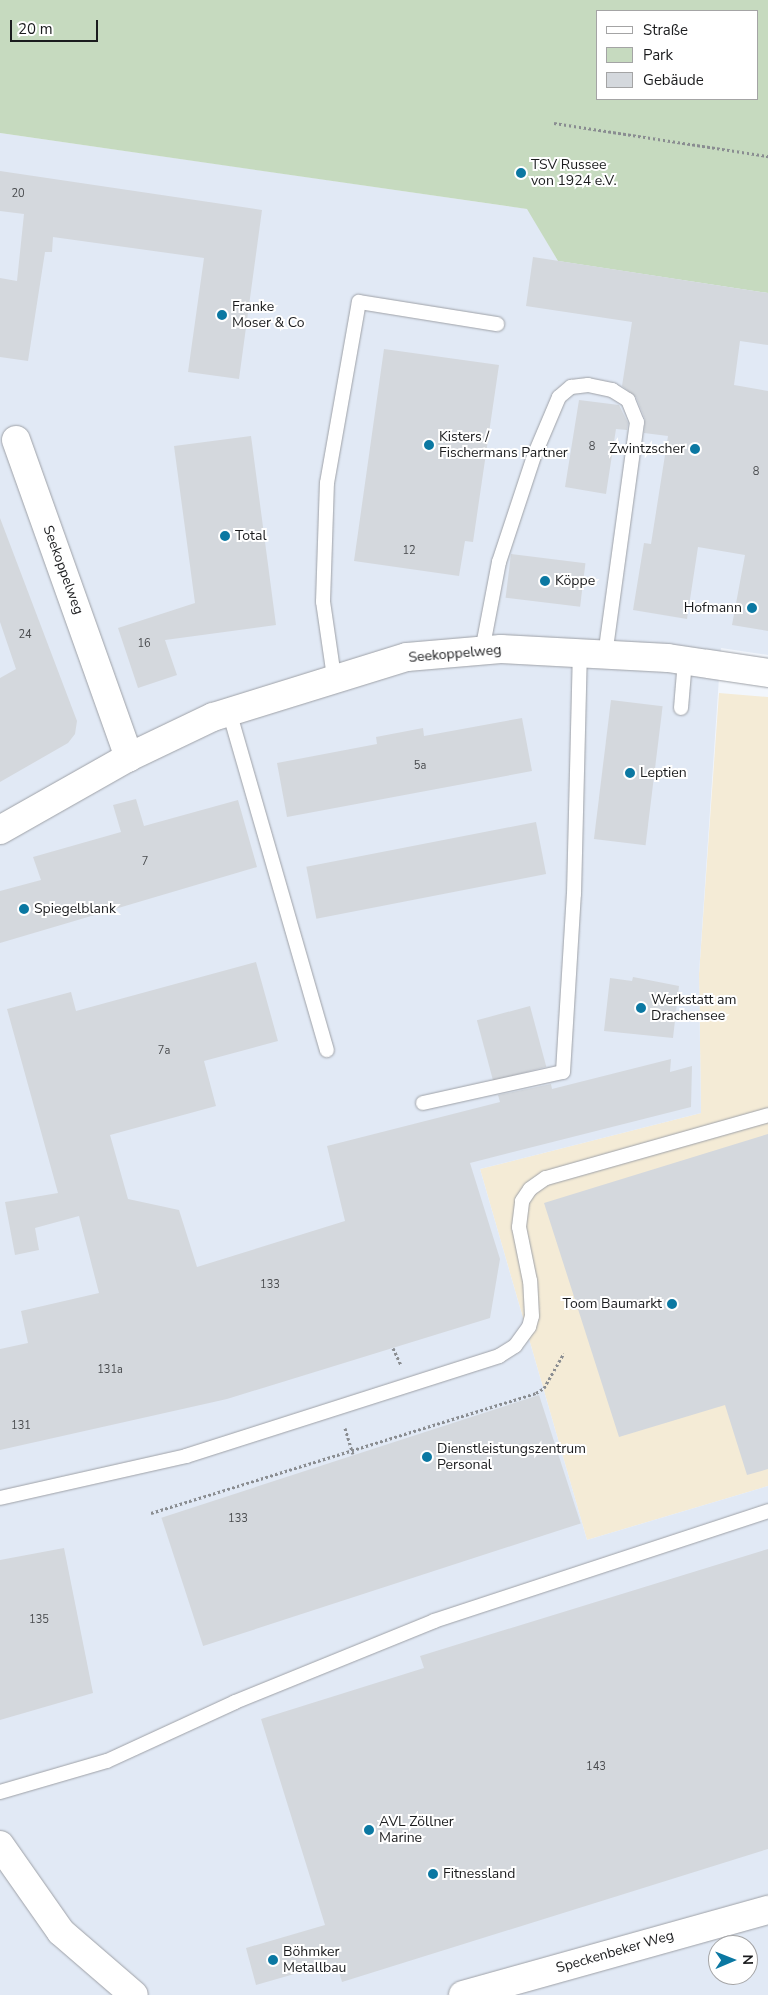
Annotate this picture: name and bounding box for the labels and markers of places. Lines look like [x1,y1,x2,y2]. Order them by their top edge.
place label: TSV Russee von 1924 e.V. [531,157,617,190]
marker: TSV Russee von 1924 e.V. [515,167,527,179]
place label: Franke Moser & Co [232,299,305,332]
marker: Franke Moser & Co [216,309,228,321]
place label: Kisters / Fischermans Partner [439,429,568,462]
marker: Kisters / Fischermans Partner [423,439,435,451]
place label: Zwintzscher [609,441,685,457]
marker: Zwintzscher [689,443,701,455]
place label: Total [235,528,267,544]
marker: Total [219,530,231,542]
place label: Köppe [555,573,595,589]
marker: Köppe [539,575,551,587]
place label: Hofmann [684,600,742,616]
marker: Hofmann [746,602,758,614]
place label: Leptien [640,765,687,781]
marker: Leptien [624,767,636,779]
place label: Spiegelblank [34,901,116,917]
marker: Spiegelblank [18,903,30,915]
place label: Werkstatt am Drachensee [651,992,737,1024]
marker: Werkstatt am Drachensee [635,1002,647,1014]
place label: Toom Baumarkt [563,1296,662,1312]
marker: Toom Baumarkt [666,1298,678,1310]
place label: Dienstleistungszentrum Personal [437,1441,586,1474]
marker: Dienstleistungszentrum Personal [421,1451,433,1463]
place label: AVL Zöllner Marine [379,1814,454,1846]
marker: AVL Zöllner Marine [363,1824,375,1836]
place label: Fitnessland [443,1866,515,1882]
marker: Fitnessland [427,1868,439,1880]
place label: Böhmker Metallbau [283,1944,346,1976]
marker: Böhmker Metallbau [267,1954,279,1966]

